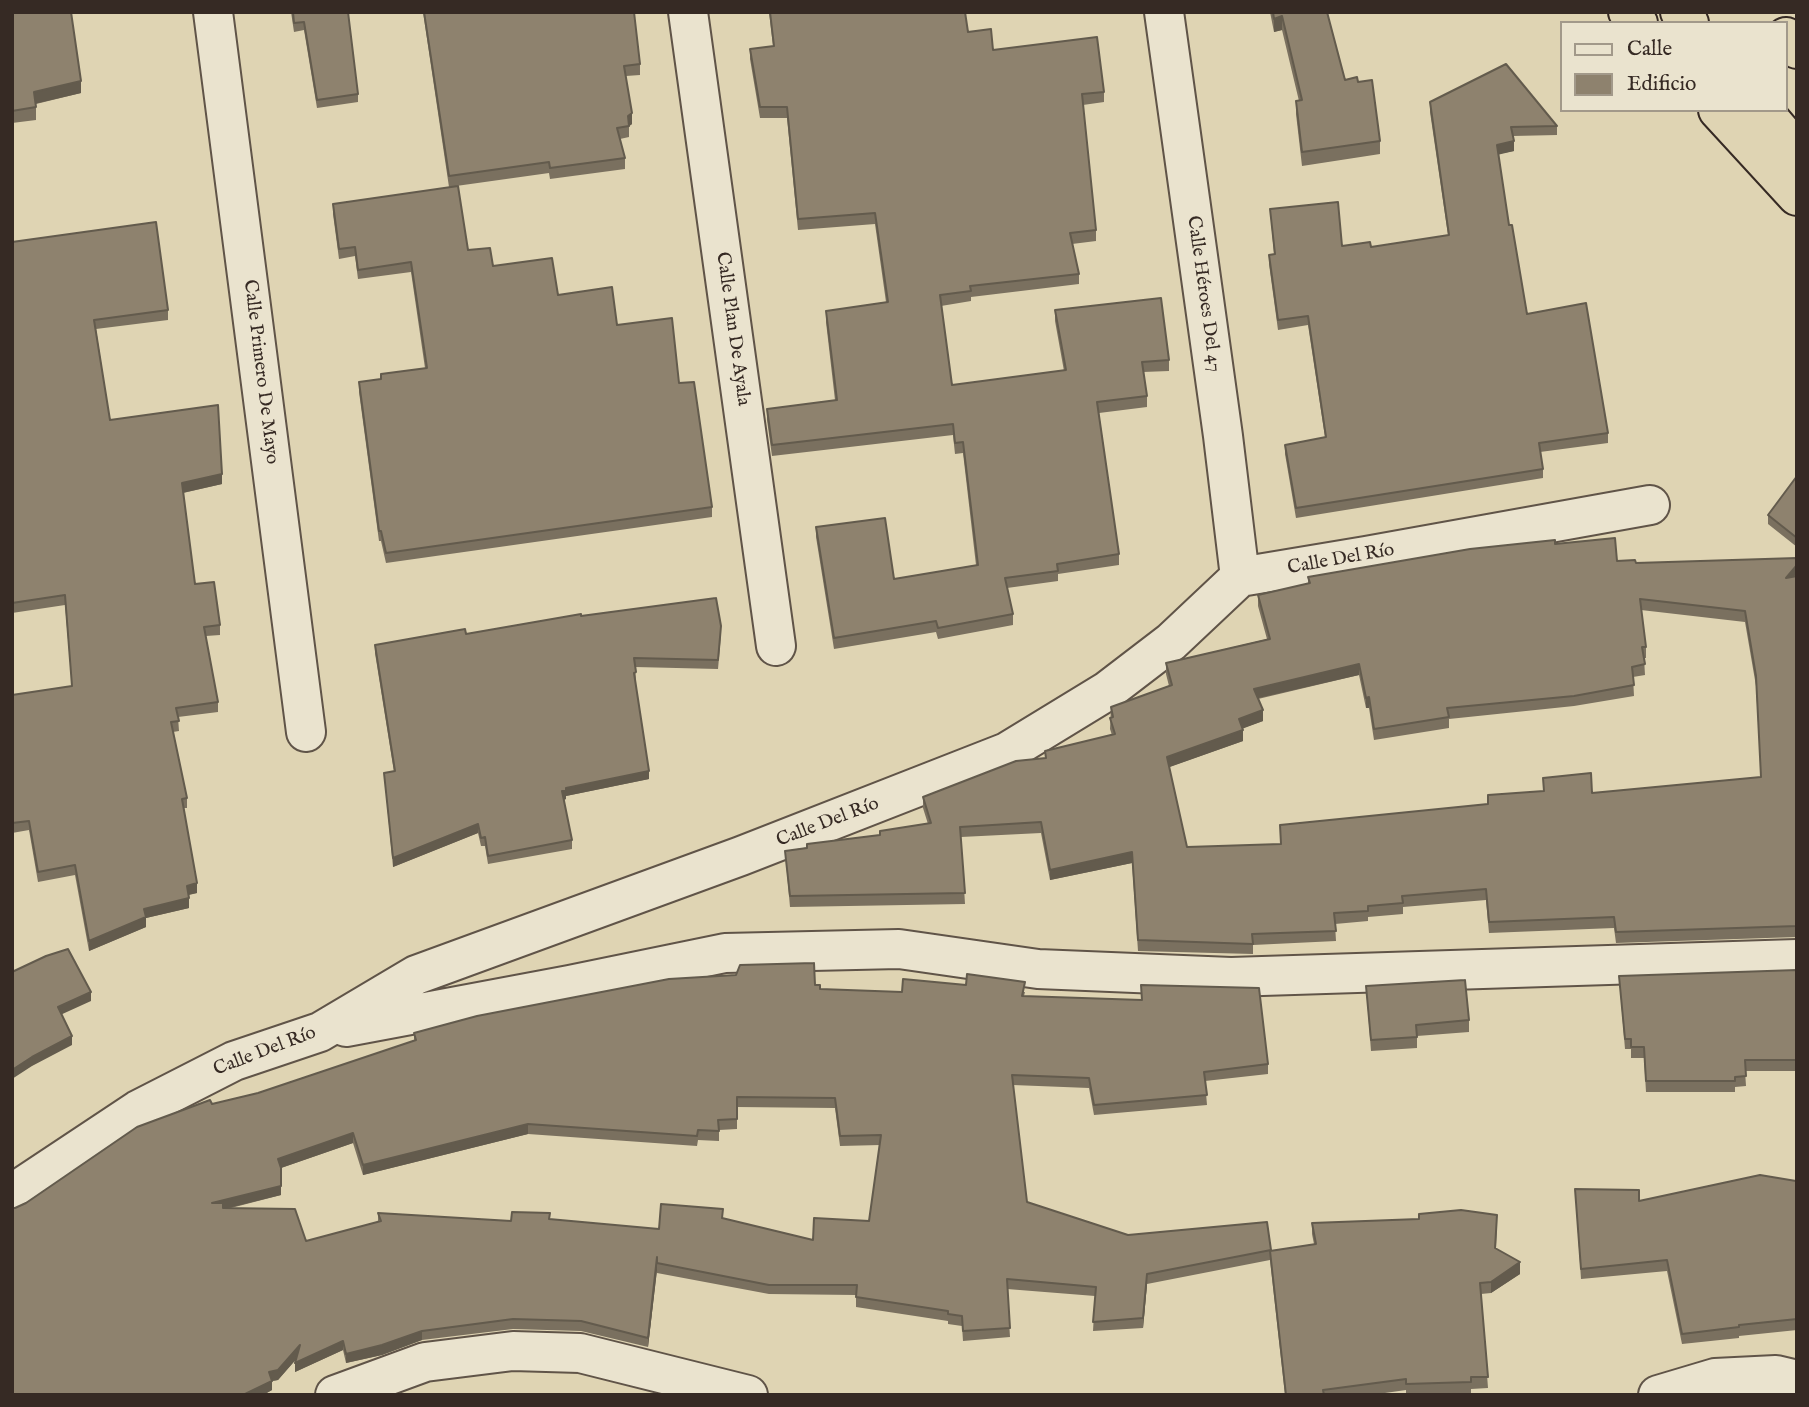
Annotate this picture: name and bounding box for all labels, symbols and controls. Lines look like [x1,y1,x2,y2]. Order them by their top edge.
legend [1560,21,1788,112]
text: Calle [1627,36,1672,63]
text: Edificio [1627,71,1696,98]
street label: Calle Héroes Del 47 [1181,214,1225,374]
street label: Calle Plan De Ayala [710,251,754,407]
street label: Calle Primero De Mayo [237,278,283,466]
street label: Calle Del Río [1286,539,1396,581]
street label: Calle Del Río [774,793,882,853]
street label: Calle Del Río [211,1022,319,1082]

